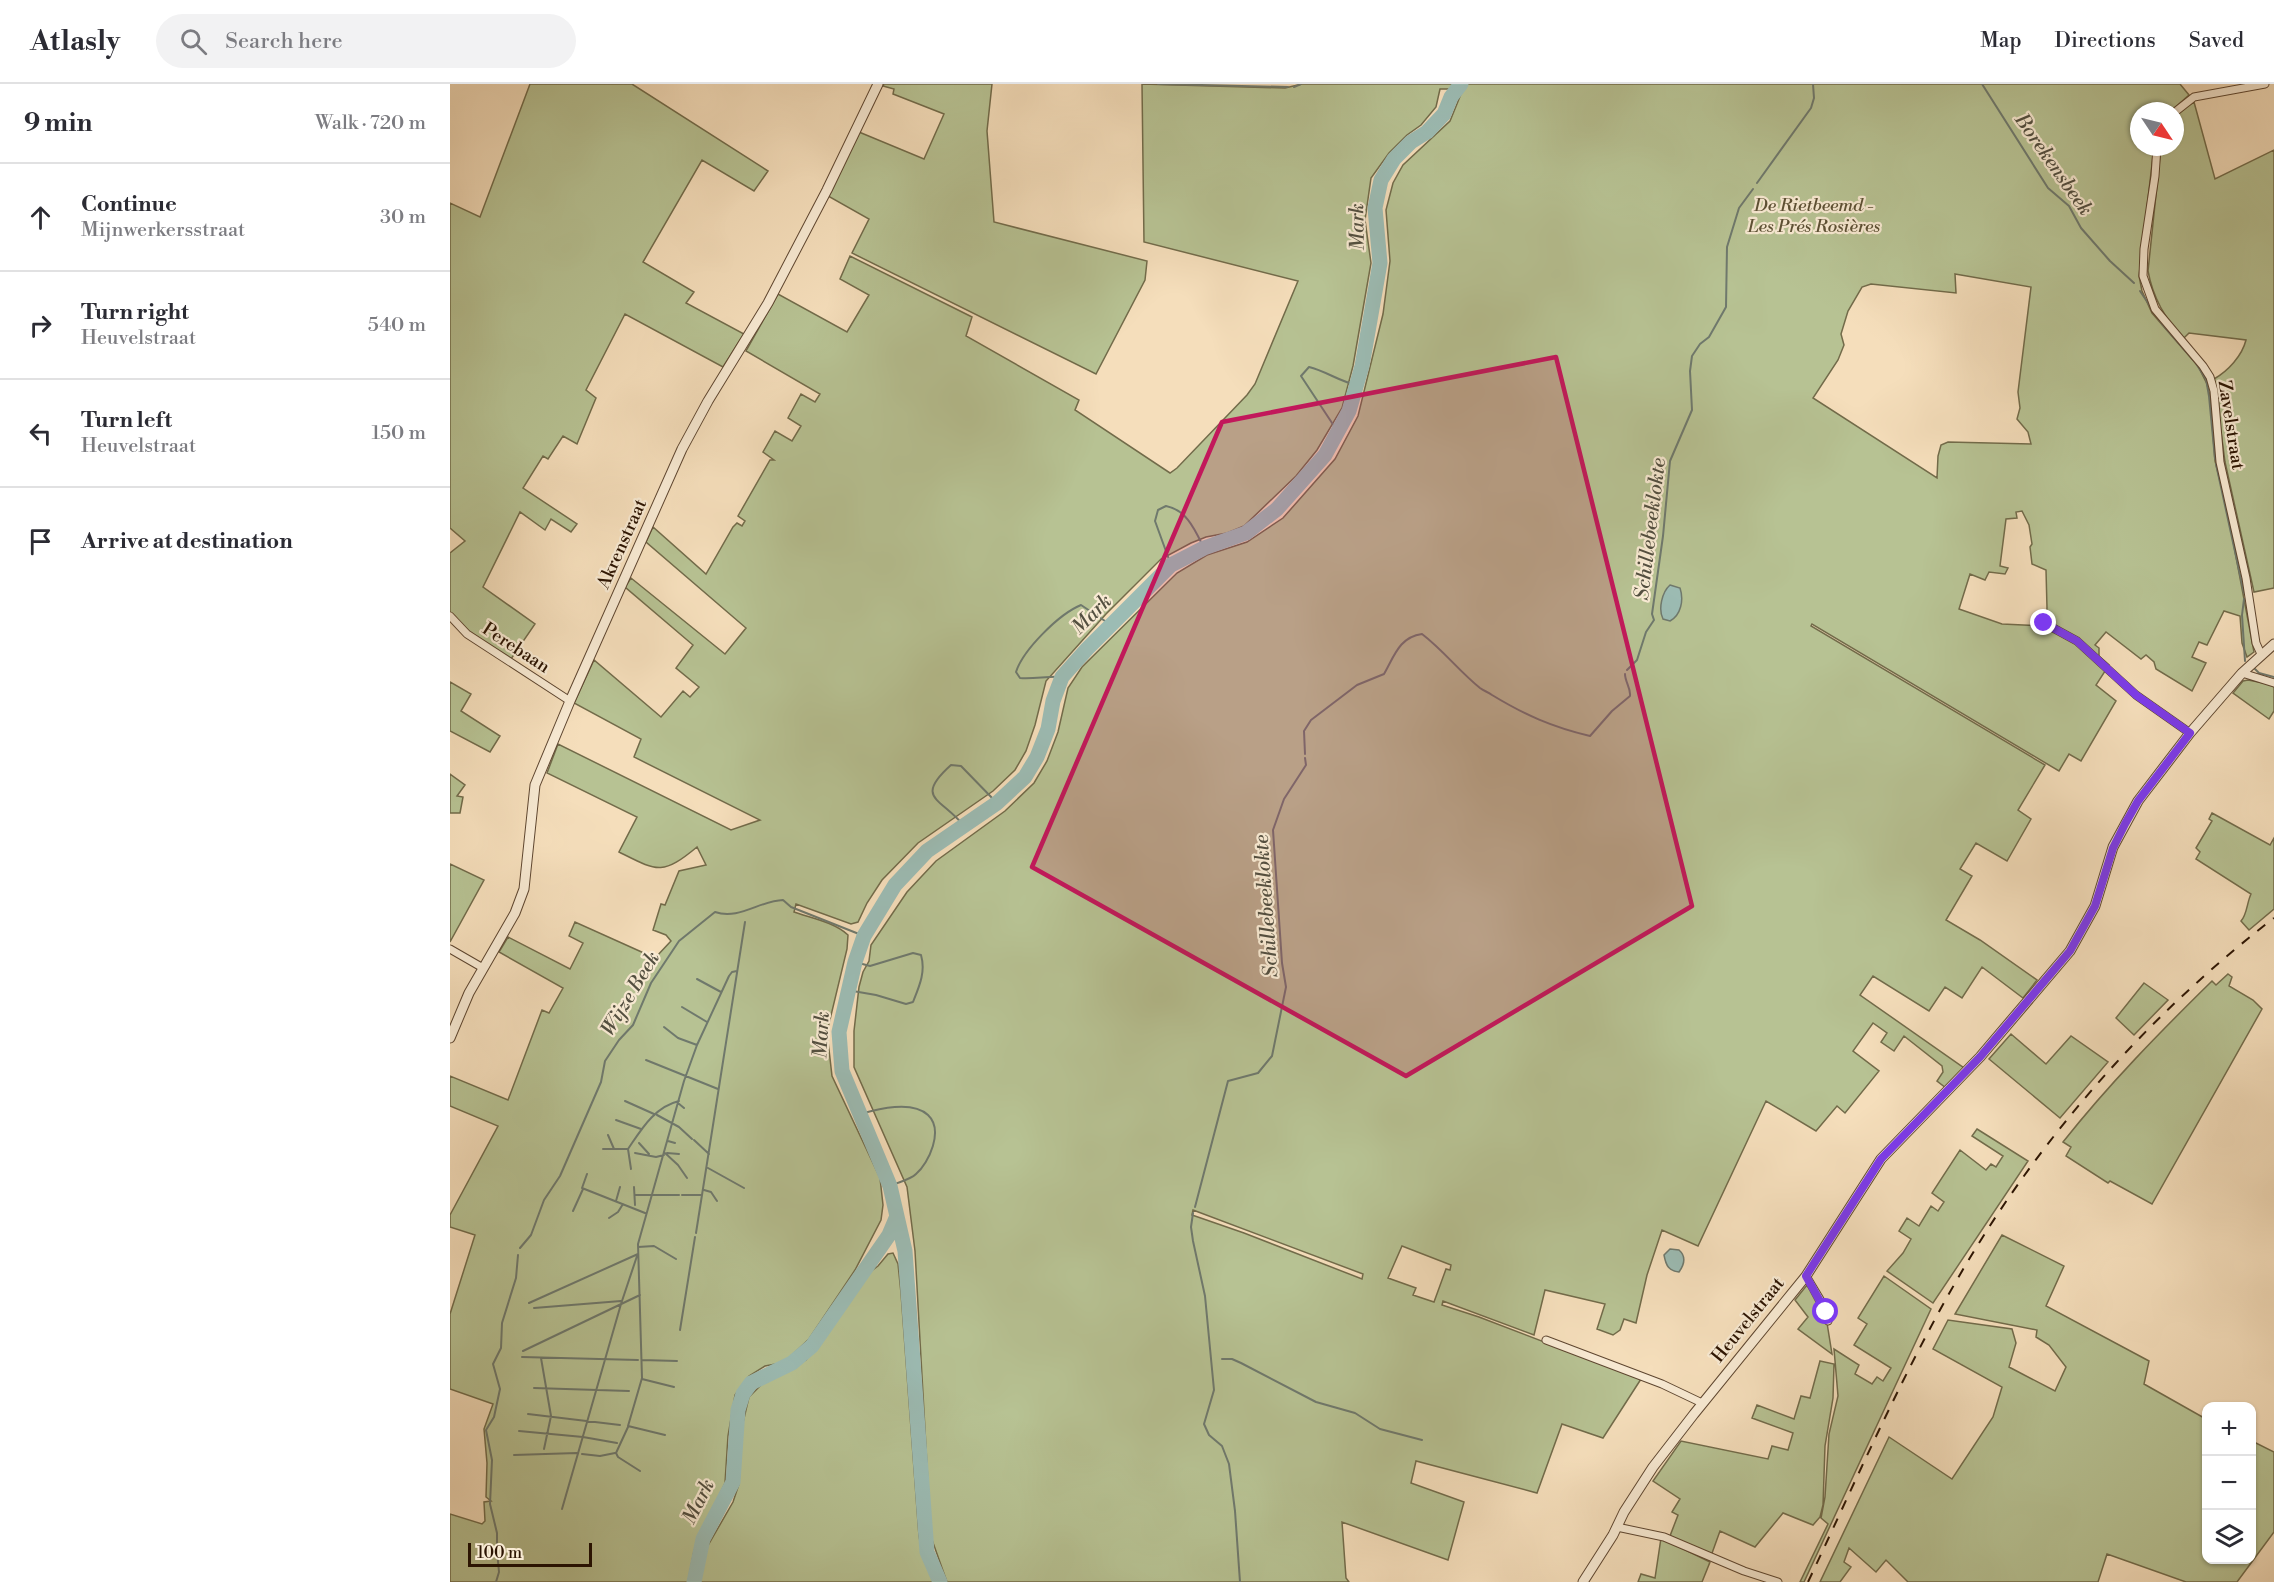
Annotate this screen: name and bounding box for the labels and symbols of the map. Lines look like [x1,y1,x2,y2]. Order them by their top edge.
north arrow [2130,102,2184,156]
water label: Borekensbeek [2008,108,2097,221]
park label: De Rietbeemd - Les Prés Rosières [1747,194,1880,238]
water label: Mark [1345,203,1371,251]
street label: Zavelstraat [2213,379,2250,472]
water label: Schillebeeklokte [1630,456,1672,602]
street label: Akrenstraat [592,495,652,593]
water label: Mark [1066,589,1118,641]
route end [2030,609,2056,635]
street label: Perebaan [478,618,554,679]
water label: Schillebeeklokte [1249,833,1284,978]
water label: Wijze Beek [596,947,666,1041]
water label: Mark [808,1011,836,1059]
street label: Heuvelstraat [1706,1272,1790,1367]
route start [1812,1298,1838,1324]
water label: Mark [677,1475,721,1529]
scale bar [468,1540,592,1568]

